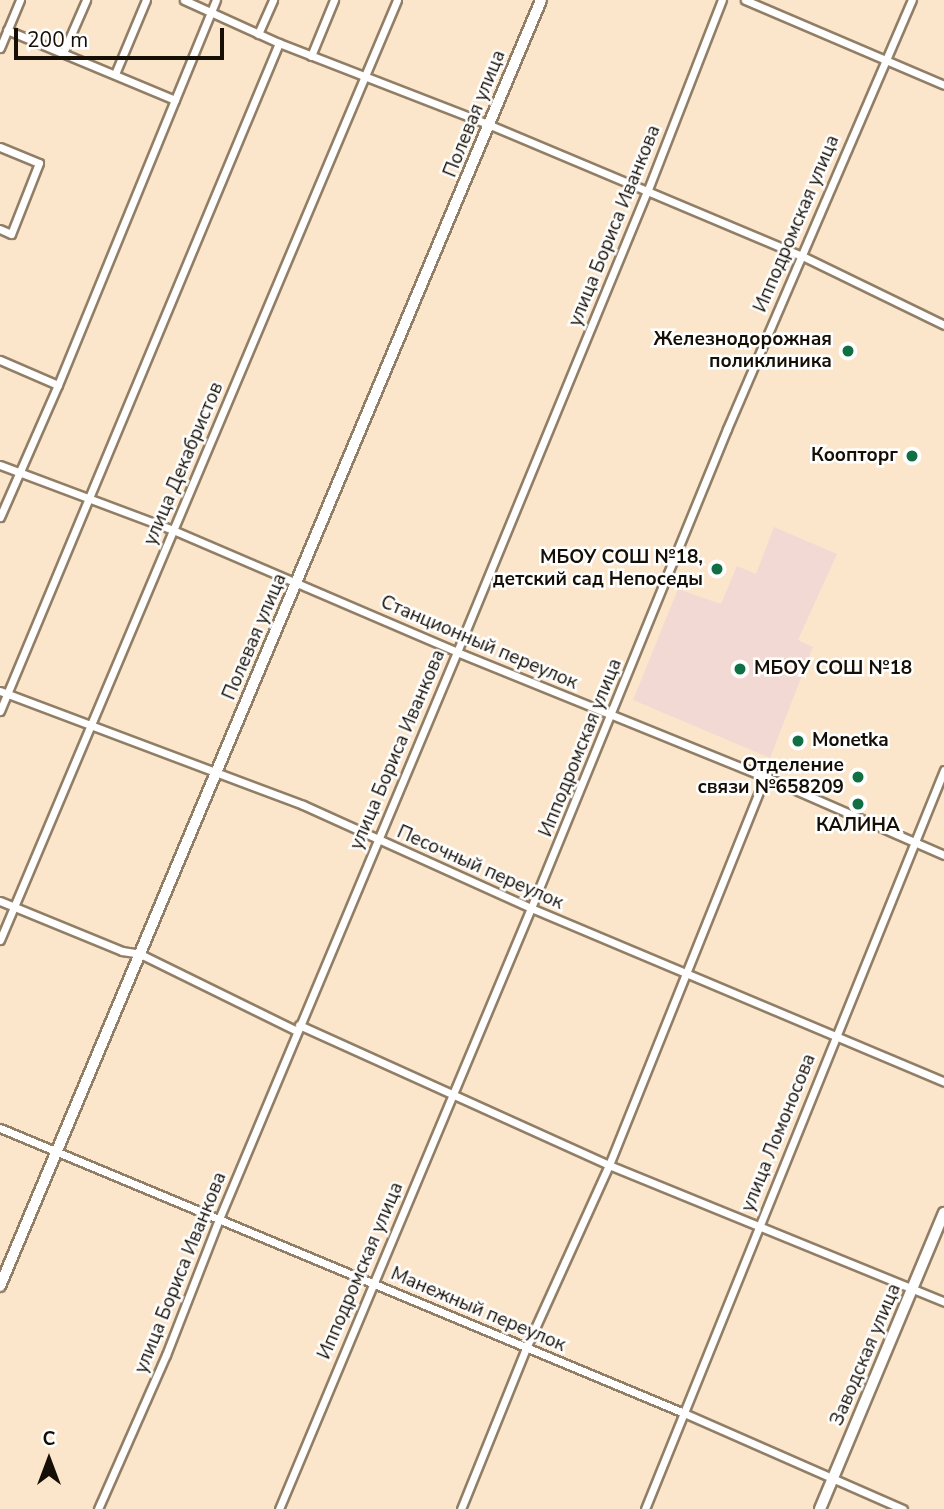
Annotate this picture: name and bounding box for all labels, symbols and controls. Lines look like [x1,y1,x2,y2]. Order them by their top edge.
scale bar [18,14,228,58]
text: 200 m [27,26,88,54]
street label: Полевая улица [439,47,511,181]
street label: улица Бориса Иванкова [564,122,666,330]
street label: Ипподромская улица [749,132,845,316]
place label: Железнодорожная поликлиника [653,329,832,373]
marker: Железнодорожная поликлиника [838,341,858,361]
street label: улица Декабристов [139,379,229,549]
place label: Коопторг [811,445,898,467]
marker: Коопторг [904,448,920,464]
place label: МБОУ СОШ №18, детский сад Непоседы [493,547,703,591]
marker: МБОУ СОШ №18, детский сад Непоседы [709,561,725,577]
street label: Полевая улица [218,570,292,704]
street label: Станционный переулок [377,591,581,695]
street label: улица Бориса Иванкова [346,647,450,853]
street label: Ипподромская улица [535,656,627,840]
place label: МБОУ СОШ №18 [754,658,912,680]
marker: МБОУ СОШ №18 [732,661,748,677]
place label: Monetka [812,730,889,752]
marker: Monetka [790,733,806,749]
place label: Отделение связи №658209 [697,755,844,799]
marker: Отделение связи №658209 [850,769,866,785]
marker: КАЛИНА [850,796,866,812]
place label: КАЛИНА [816,815,900,837]
street label: Песочный переулок [393,821,567,915]
street label: улица Ломоносова [737,1051,821,1215]
street label: улица Бориса Иванкова [130,1169,232,1377]
street label: Ипподромская улица [313,1179,409,1363]
street label: Манежный переулок [387,1263,569,1357]
street label: Заводская улица [826,1281,906,1429]
north arrow [14,1425,84,1495]
text: С [43,1426,55,1452]

